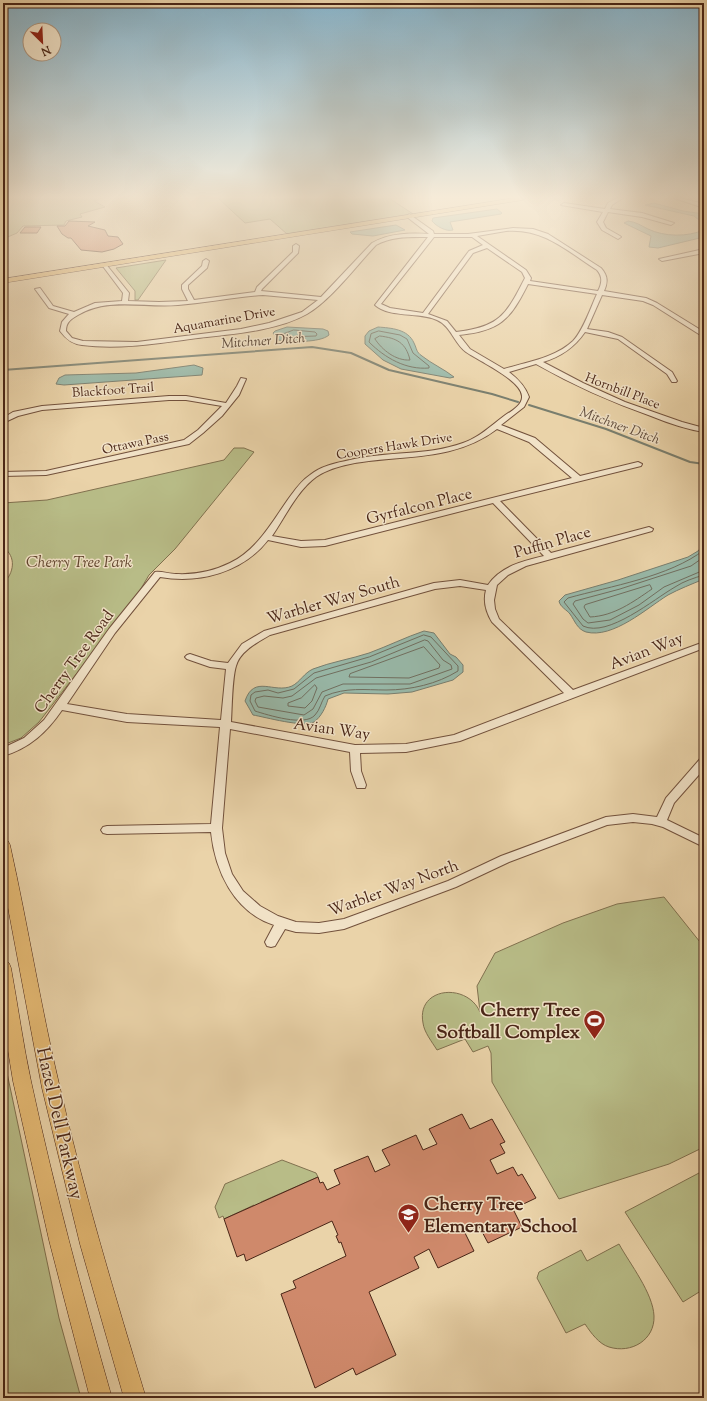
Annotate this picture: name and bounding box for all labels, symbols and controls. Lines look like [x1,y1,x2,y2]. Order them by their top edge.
north arrow [22,22,62,62]
text: N [38,41,54,59]
street label: Aquamarine Drive [172,303,277,339]
water label: Mitchner Ditch [220,329,306,355]
street label: Hornbill Place [582,369,663,414]
street label: Blackfoot Trail [71,379,155,403]
water label: Mitchner Ditch [576,403,662,451]
street label: Ottawa Pass [100,428,170,460]
street label: Coopers Hawk Drive [335,429,454,465]
street label: Gyrfalcon Place [364,483,475,532]
street label: Puffin Place [512,521,594,565]
park label: Cherry Tree Park [26,552,132,575]
street label: Warbler Way South [264,571,403,631]
street label: Cherry Tree Road [30,606,121,719]
street label: Avian Way [607,628,687,677]
street label: Avian Way [292,714,372,747]
street label: Warbler Way North [325,855,463,924]
place label: Cherry Tree Softball Complex [436,998,581,1047]
sports icon: Cherry Tree Softball Complex [582,1007,608,1040]
street label: Hazel Dell Parkway [28,1045,89,1203]
place label: Cherry Tree Elementary School [424,1192,578,1241]
school or university icon: Cherry Tree Elementary School [396,1201,422,1234]

